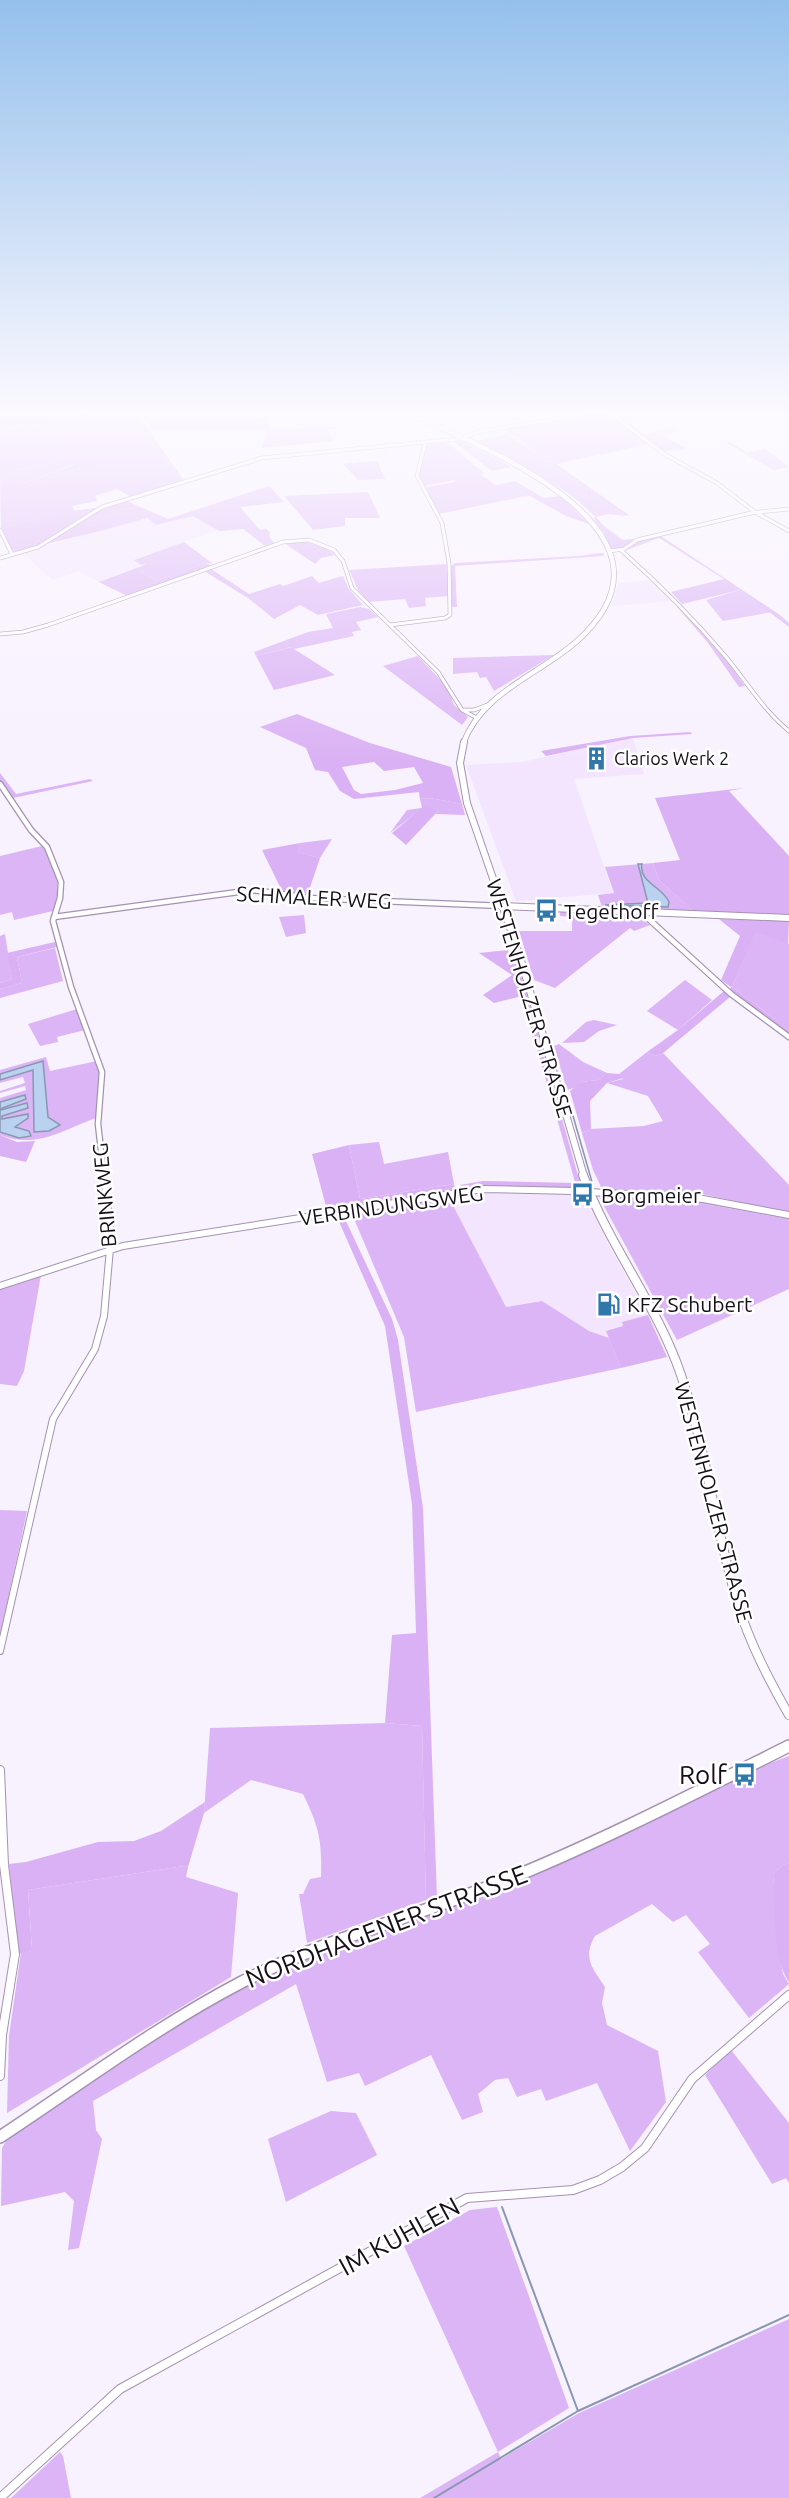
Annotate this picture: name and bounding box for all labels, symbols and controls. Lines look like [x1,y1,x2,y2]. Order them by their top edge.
building icon: Clarios Werk 2 [583,745,609,771]
place label: Clarios Werk 2 [614,748,729,768]
street label: WESTENHOLZER STRASSE [482,876,578,1120]
street label: SCHMALER WEG [236,881,392,913]
bus stop icon: Tegethoff [533,898,559,924]
place label: Tegethoff [564,899,659,923]
street label: BRINKWEG [87,1142,121,1248]
street label: VERBINDUNGSWEG [297,1180,485,1230]
bus stop icon: Borgmeier [570,1182,596,1208]
place label: Borgmeier [601,1183,701,1207]
fuel station icon: KFZ Schubert [596,1291,622,1317]
place label: KFZ Schubert [627,1292,752,1316]
street label: WESTENHOLZER STRASSE [670,1379,758,1625]
place label: Rolf [679,1760,728,1789]
bus stop icon: Rolf [732,1761,758,1787]
street label: NORDHAGENER STRASSE [241,1859,531,1993]
street label: IM KUHLEN [334,2191,464,2281]

